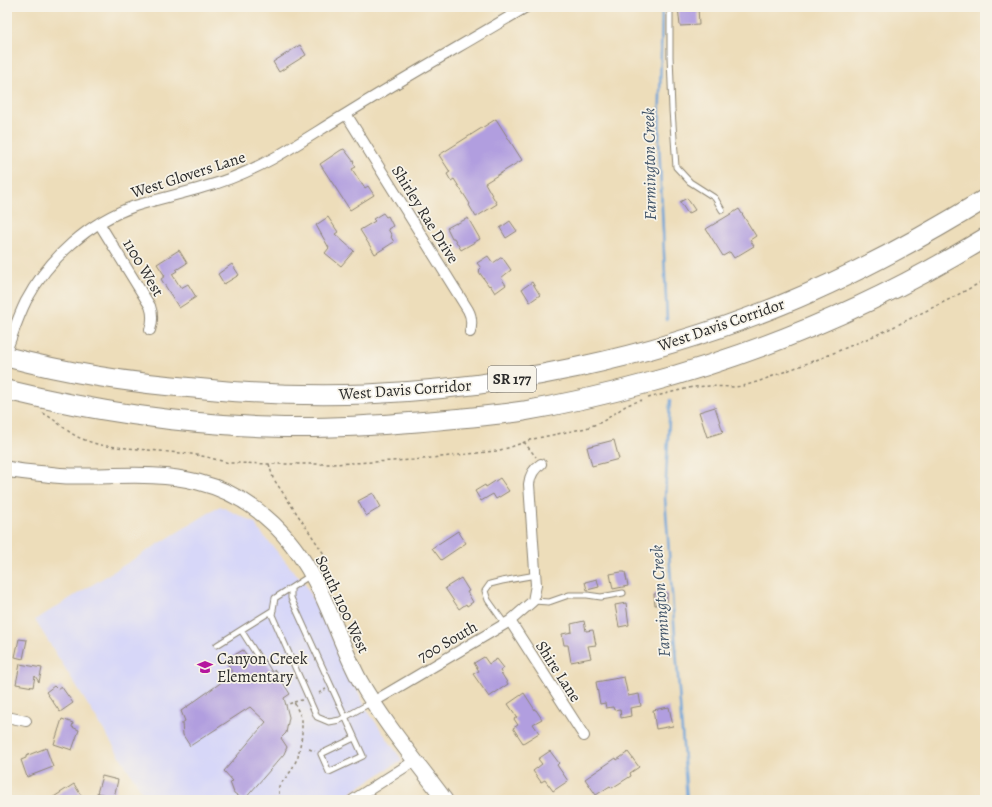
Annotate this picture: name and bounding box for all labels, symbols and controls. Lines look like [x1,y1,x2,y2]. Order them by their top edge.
water label: Farmington Creek [637,107,662,220]
street label: West Glovers Lane [127,146,248,204]
street label: Shirley Rae Drive [386,161,464,268]
street label: 1100 West [117,235,169,301]
street label: West Davis Corridor [654,293,788,357]
road number: SR 177 [488,366,536,392]
street label: West Davis Corridor [337,374,472,406]
water label: Farmington Creek [645,544,676,658]
street label: South 1100 West [310,552,374,657]
street label: 700 South [414,616,482,668]
street label: Shire Lane [530,637,586,707]
place label: Canyon Creek Elementary [217,648,308,688]
school or university icon: Canyon Creek Elementary [196,658,214,676]

